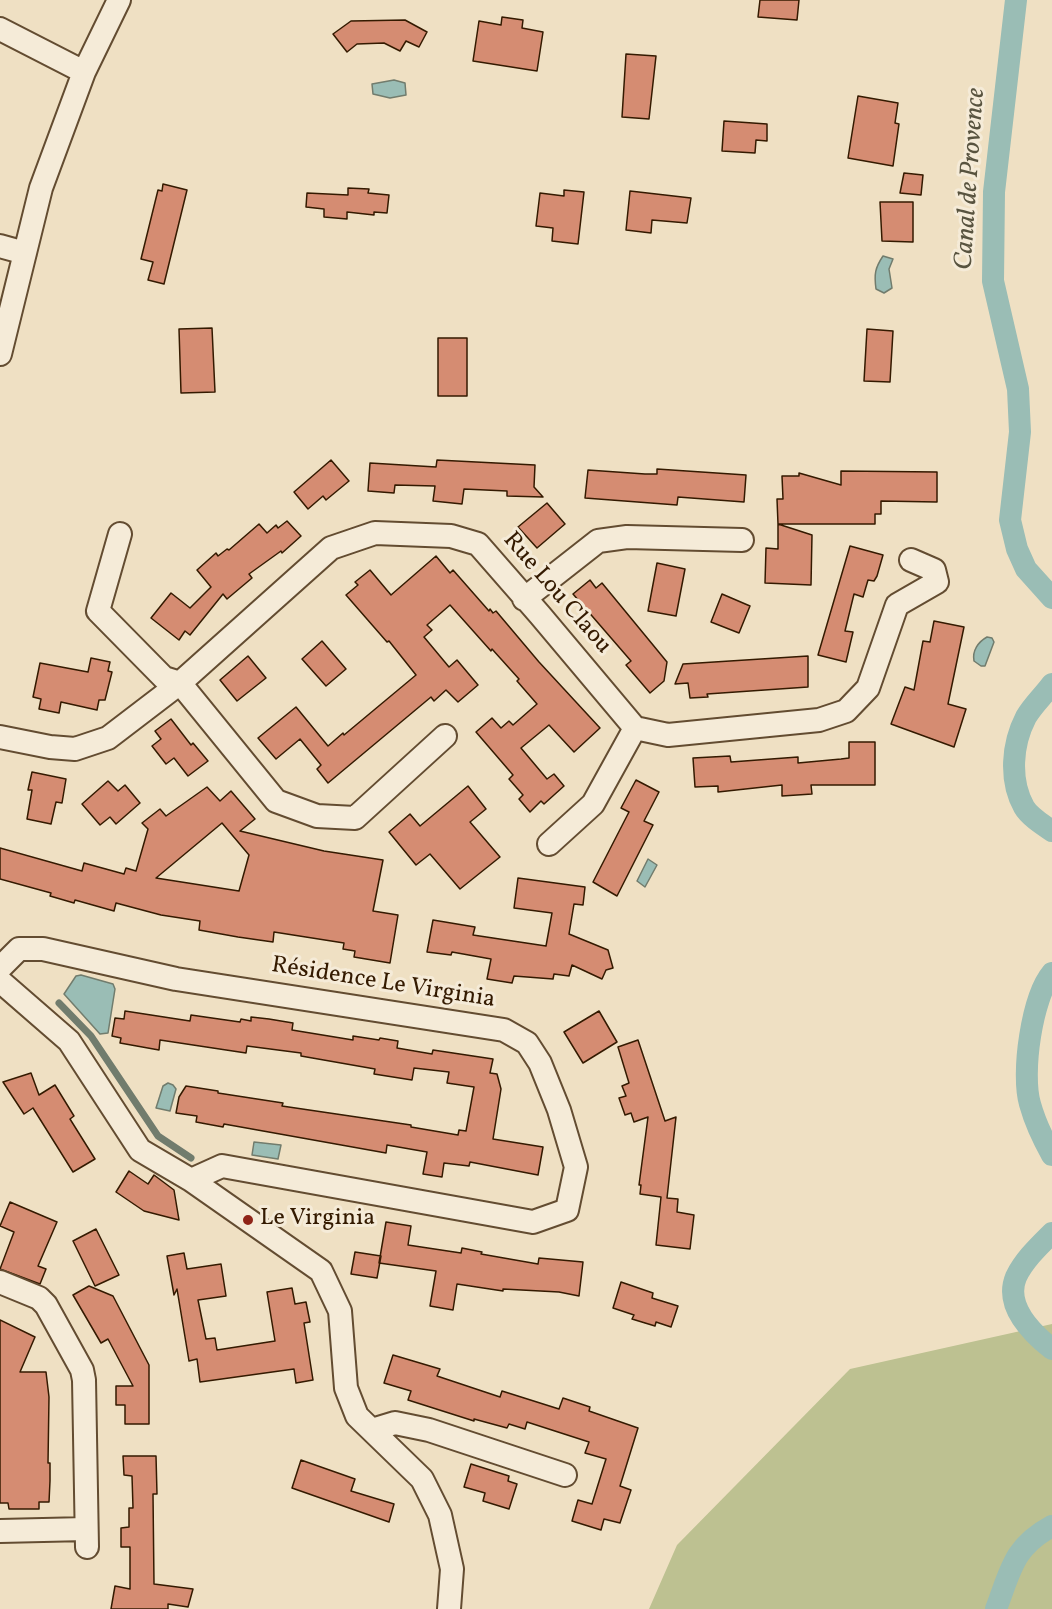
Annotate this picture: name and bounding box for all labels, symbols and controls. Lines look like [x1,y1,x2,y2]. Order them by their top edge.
water label: Canal de Provence [950,87,994,271]
street label: Rue Lou Claou [495,527,617,661]
street label: Résidence Le Virginia [269,952,497,1016]
place label: Le Virginia [260,1206,375,1234]
marker: Le Virginia [241,1213,255,1227]

